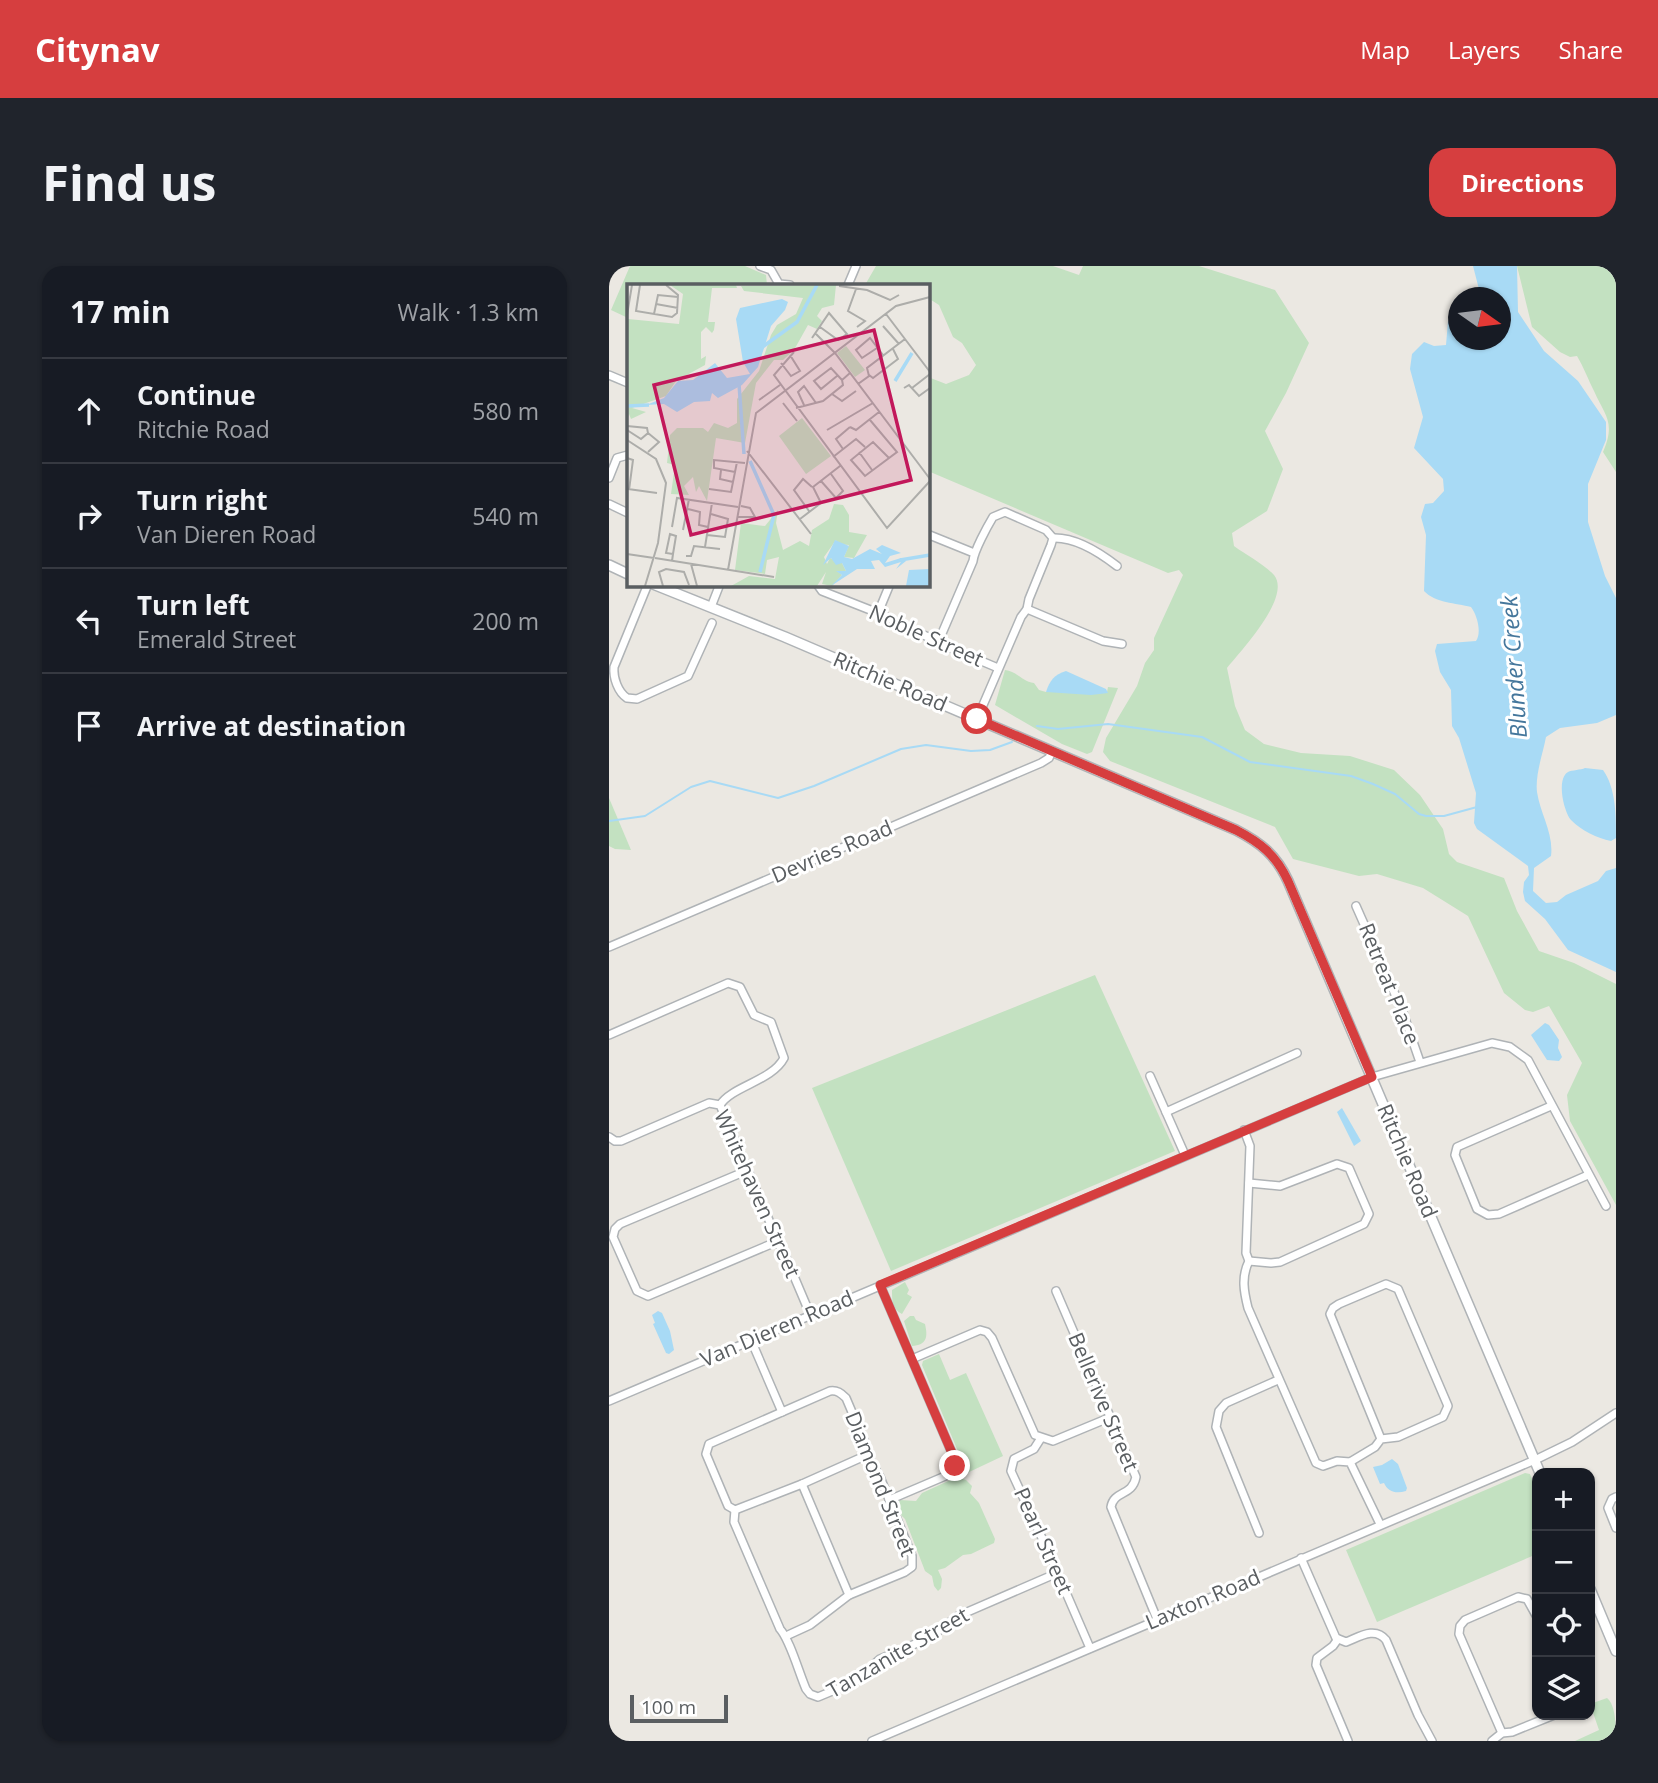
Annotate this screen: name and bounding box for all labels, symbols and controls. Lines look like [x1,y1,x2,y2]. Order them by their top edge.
text: Citynav [35,27,160,72]
text: Map [1360,33,1410,66]
text: Layers [1448,33,1521,66]
text: Share [1559,33,1623,66]
button: Directions [1429,148,1616,217]
text: Find us [42,149,216,215]
inset map [627,284,929,586]
north arrow [1448,287,1511,350]
text: 17 min [70,291,170,332]
text: Walk · 1.3 km [397,296,539,328]
text: Continue [137,377,256,413]
icon: ahead [70,392,108,430]
text: 580 m [472,395,539,427]
text: Ritchie Road [137,413,270,445]
text: Turn right [137,482,268,518]
icon: right [70,497,108,535]
text: 540 m [472,500,539,532]
text: Van Dieren Road [137,518,316,550]
text: Turn left [137,587,249,623]
water label: Blunder Creek [1492,594,1534,739]
street label: Noble Street [865,597,988,673]
icon: left [70,602,108,640]
text: 200 m [472,605,539,637]
text: Emerald Street [137,623,296,655]
street label: Ritchie Road [829,644,952,718]
route start [961,703,992,734]
icon: arrive [70,707,108,745]
text: Arrive at destination [137,708,406,744]
street label: Devries Road [767,813,896,889]
street label: Retreat Place [1353,919,1427,1049]
street label: Ritchie Road [1371,1099,1445,1222]
street label: Whitehaven Street [708,1105,807,1282]
street label: Van Dieren Road [696,1283,857,1373]
street label: Bellerive Street [1062,1328,1146,1475]
street label: Diamond Street [839,1407,923,1560]
route end [939,1450,970,1481]
map controls [1532,1468,1595,1720]
button: + [1532,1468,1595,1531]
street label: Pearl Street [1008,1483,1080,1598]
button: − [1532,1531,1595,1594]
street label: Laxton Road [1141,1562,1264,1636]
button: locate [1532,1594,1595,1657]
street label: Tanzanite Street [822,1600,973,1704]
button: layers [1532,1657,1595,1720]
scale bar [630,1692,728,1724]
text: 100 m [641,1694,696,1720]

